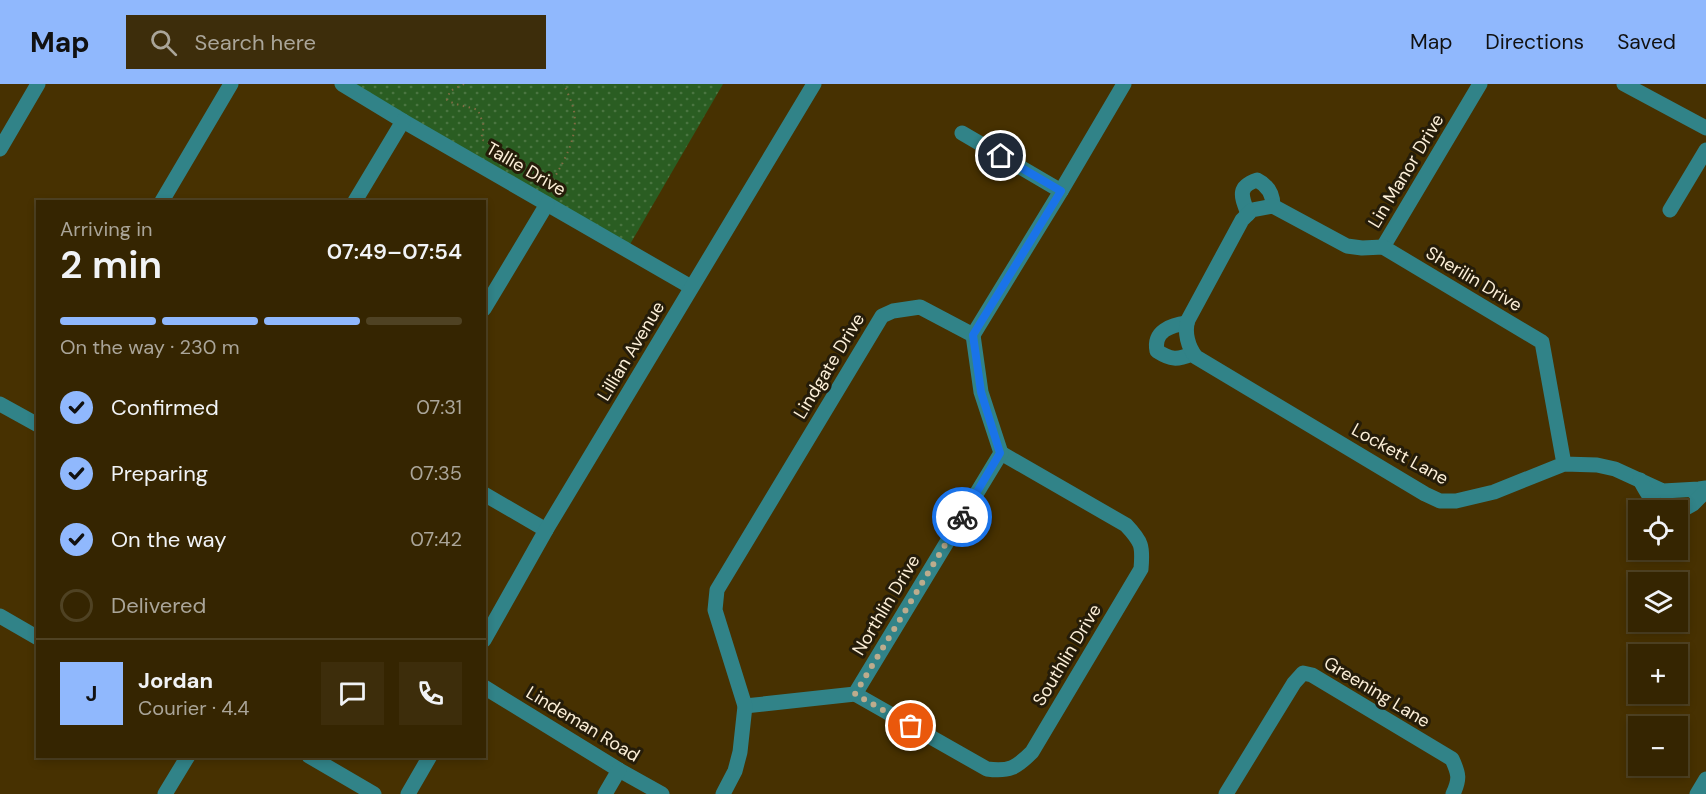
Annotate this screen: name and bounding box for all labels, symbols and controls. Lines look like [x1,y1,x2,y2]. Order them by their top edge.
search box [126,15,546,69]
text: Map [30,24,90,61]
icon: search [147,26,180,59]
text: Search here [195,28,316,57]
text: Map [1410,28,1452,56]
text: Directions [1485,28,1584,56]
text: Saved [1617,28,1676,56]
street label: Lin Manor Drive [1363,110,1449,232]
pin [975,130,1026,181]
street label: Tallie Drive [482,136,570,202]
icon: home [984,139,1017,172]
text: Arriving in [60,216,152,242]
text: 07:49–07:54 [327,237,462,266]
text: 2 min [60,239,162,290]
street label: Sherilin Drive [1421,241,1527,317]
street label: Lillian Avenue [592,297,670,405]
street label: Lindgate Drive [788,309,870,423]
text: On the way · 230 m [60,334,240,360]
icon: check [60,391,93,424]
text: Confirmed [111,393,219,422]
text: 07:31 [416,394,462,420]
street label: Lockett Lane [1347,418,1453,490]
icon: check [60,457,93,490]
text: Preparing [111,459,208,488]
text: 07:35 [410,460,462,486]
courier [932,487,992,547]
map controls [1628,500,1688,776]
button: locate [1628,500,1688,560]
icon: bike [946,501,979,534]
icon: check [60,523,93,556]
text: On the way [111,525,226,554]
text: 07:42 [410,526,462,552]
street label: Northlin Drive [847,550,925,660]
button: layers [1628,572,1688,632]
text: Delivered [111,591,206,620]
street label: Southlin Drive [1027,600,1107,710]
button: + [1628,644,1688,704]
street label: Greening Lane [1319,651,1435,733]
button: chat [321,662,384,725]
button: phone [399,662,462,725]
text: Jordan [138,666,213,695]
text: J [86,679,97,708]
street label: Lindeman Road [522,681,644,767]
text: Courier · 4.4 [138,695,249,721]
pin [885,700,936,751]
icon: bag [894,709,927,742]
button: − [1628,716,1688,776]

